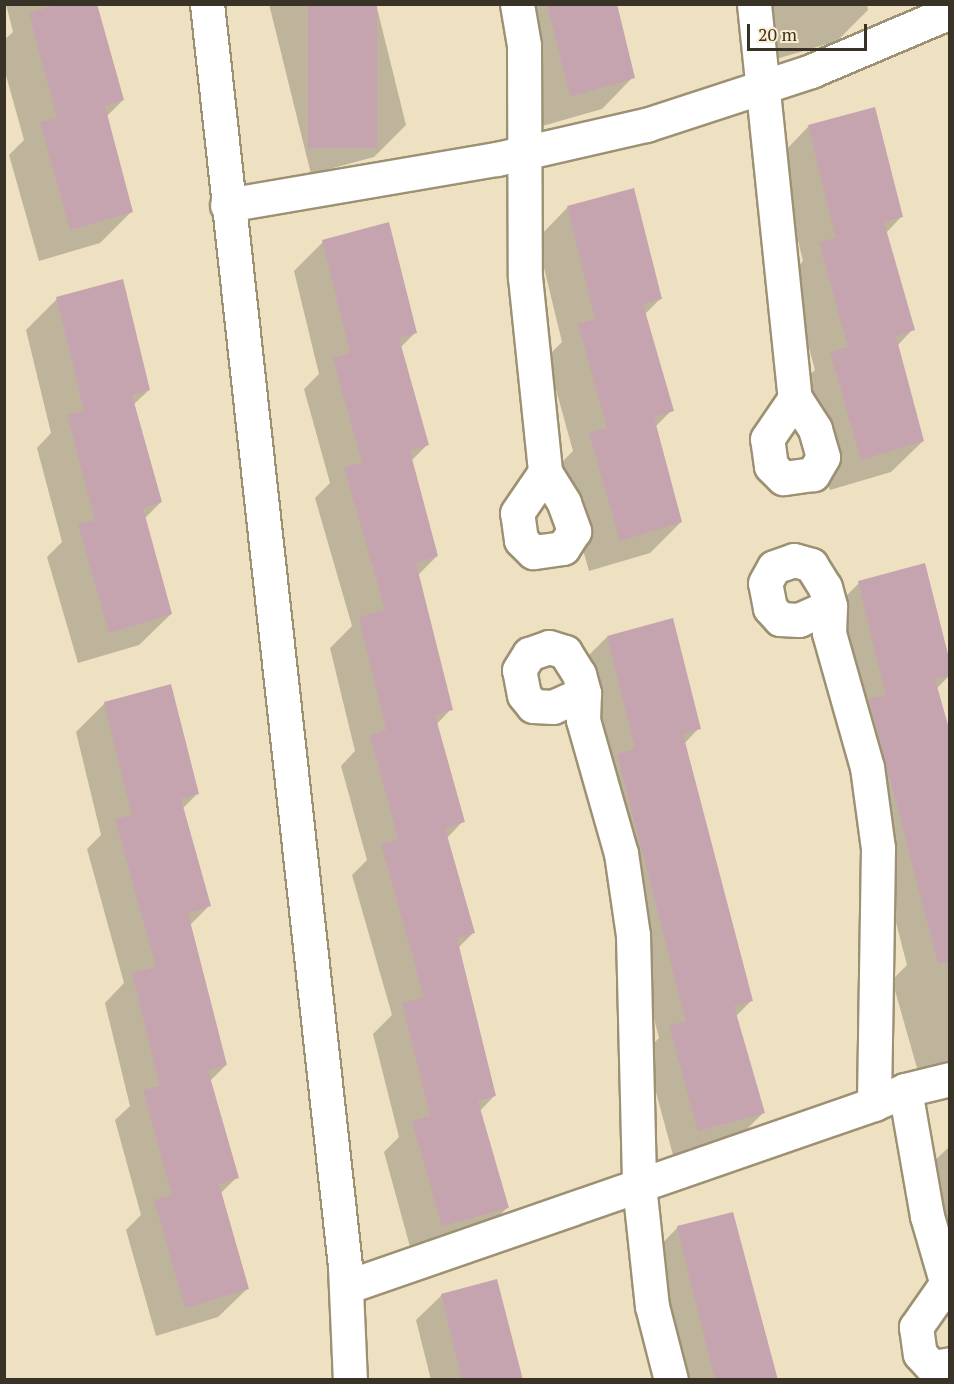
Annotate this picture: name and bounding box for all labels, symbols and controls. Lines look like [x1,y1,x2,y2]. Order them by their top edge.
scale bar [750,12,870,50]
text: 20 m [758,22,797,46]

